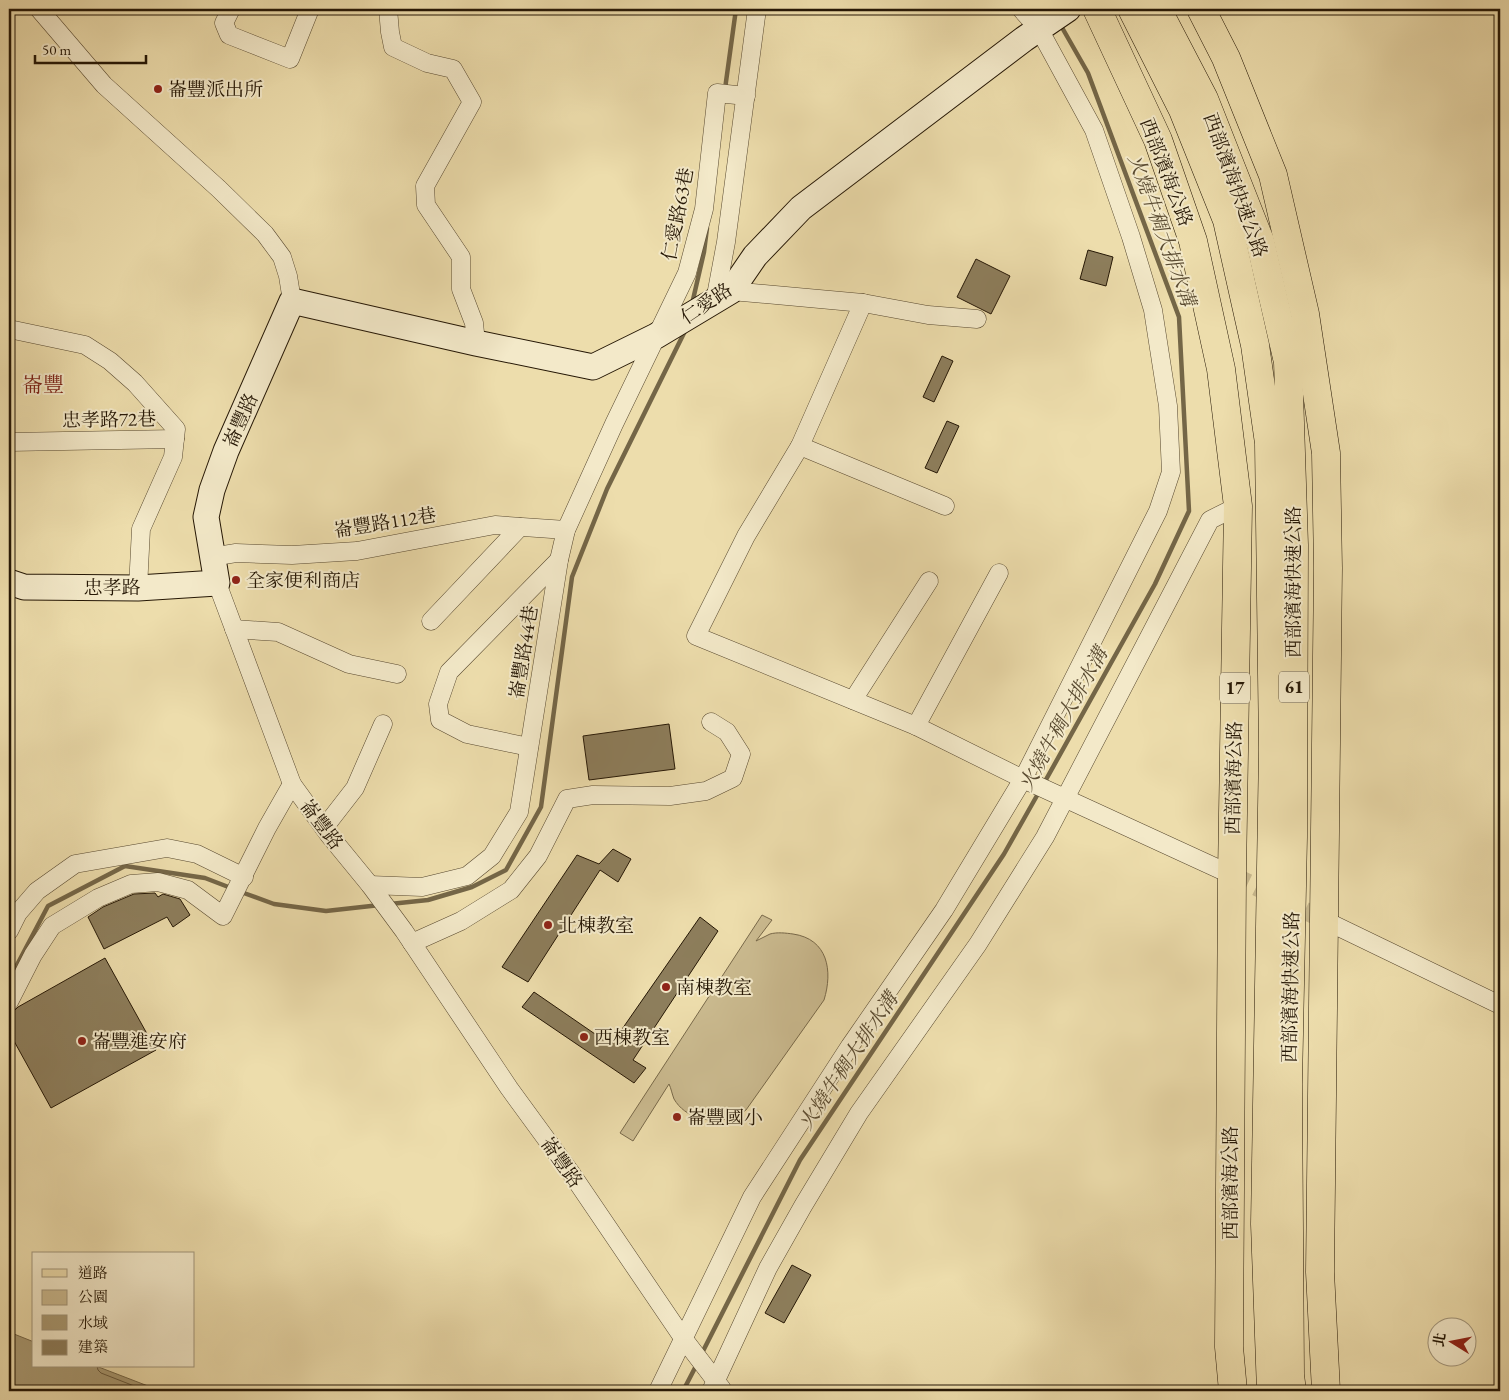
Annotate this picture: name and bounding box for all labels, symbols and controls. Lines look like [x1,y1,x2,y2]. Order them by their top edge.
scale bar [35,32,146,64]
text: 50 m [42,40,71,59]
place label: 崙豐派出所 [168,77,263,102]
marker: 崙豐派出所 [152,83,164,95]
street label: 西部濱海快速公路 [1198,109,1273,261]
street label: 西部濱海公路 [1134,114,1199,230]
water label: 火燒牛稠大排水溝 [1122,150,1203,312]
street label: 仁愛路63巷 [656,165,699,263]
street label: 仁愛路 [676,277,737,330]
district label: 崙豐 [22,371,64,398]
street label: 崙豐路 [217,389,263,451]
street label: 忠孝路72巷 [62,406,156,433]
street label: 崙豐路112巷 [332,502,438,543]
street label: 西部濱海快速公路 [1281,506,1306,658]
place label: 全家便利商店 [246,568,360,593]
marker: 全家便利商店 [230,574,242,586]
street label: 忠孝路 [83,575,141,600]
street label: 崙豐路44巷 [504,604,543,701]
water label: 火燒牛稠大排水溝 [1013,640,1115,795]
road number: 17 [1220,672,1250,704]
road number: 61 [1279,672,1309,702]
street label: 西部濱海公路 [1220,721,1247,835]
street label: 崙豐路 [294,794,349,855]
street label: 西部濱海快速公路 [1277,911,1304,1063]
place label: 北棟教室 [558,913,634,938]
marker: 北棟教室 [542,919,554,931]
place label: 南棟教室 [676,975,752,1000]
marker: 南棟教室 [660,981,672,993]
water label: 火燒牛稠大排水溝 [792,985,905,1135]
place label: 西棟教室 [594,1025,670,1050]
place label: 崙豐進安府 [92,1029,187,1054]
marker: 西棟教室 [578,1031,590,1043]
marker: 崙豐進安府 [76,1035,88,1047]
place label: 崙豐國小 [687,1105,763,1130]
marker: 崙豐國小 [671,1111,683,1123]
street label: 西部濱海公路 [1218,1126,1243,1240]
street label: 崙豐路 [535,1132,588,1193]
legend [32,1252,195,1368]
text: 道路 [78,1263,108,1282]
text: 公園 [78,1287,108,1306]
text: 水域 [78,1313,108,1332]
north arrow [1426,1318,1476,1368]
text: 北 [1429,1331,1449,1348]
text: 建築 [78,1337,108,1356]

